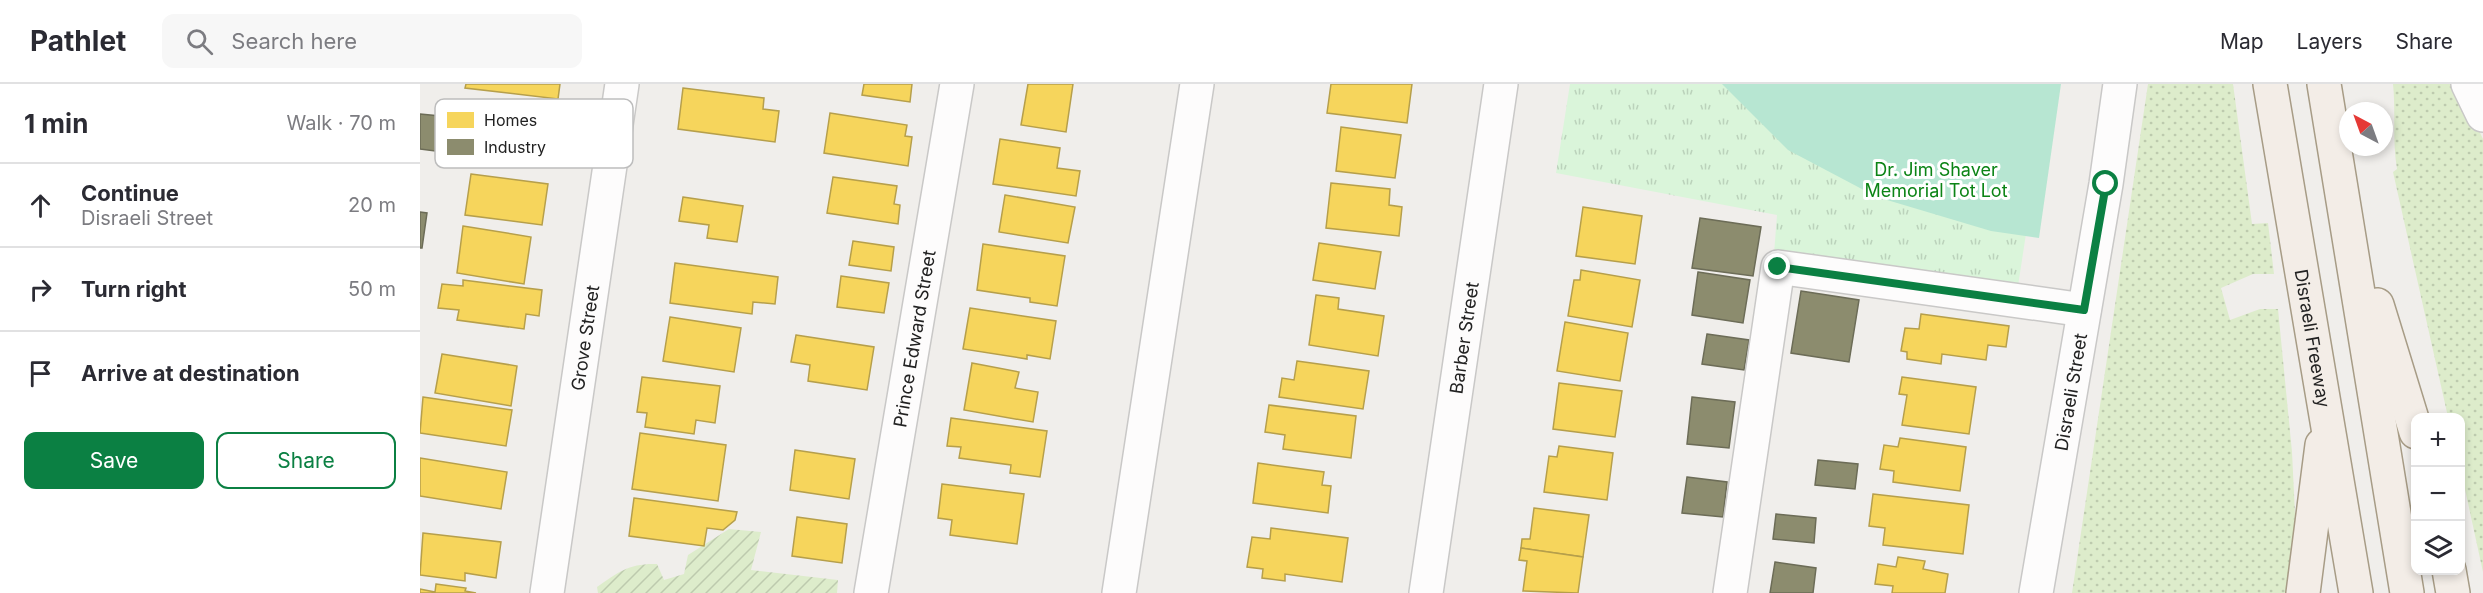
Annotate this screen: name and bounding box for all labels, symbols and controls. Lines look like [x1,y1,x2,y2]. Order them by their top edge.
search box [162,14,582,68]
text: Pathlet [30,24,126,58]
icon: search [183,25,216,58]
text: Search here [231,28,357,54]
text: Map [2220,29,2264,54]
text: Layers [2297,29,2363,54]
text: Share [2396,29,2453,54]
legend [435,99,633,168]
north arrow [2339,102,2393,156]
text: 1 min [24,108,88,139]
text: Homes [484,110,537,130]
text: Walk · 70 m [286,111,396,135]
text: Industry [484,137,546,157]
park label: Dr. Jim Shaver Memorial Tot Lot [1864,159,2008,201]
route start [2092,170,2118,196]
text: Continue [81,180,179,206]
icon: ahead [24,189,57,222]
text: 20 m [348,193,396,217]
text: Disraeli Street [81,206,213,230]
street label: Prince Edward Street [889,248,939,429]
route end [1764,253,1790,279]
street label: Disraeli Freeway [2291,268,2335,409]
icon: right [24,273,57,306]
text: Turn right [81,276,187,302]
text: 50 m [348,277,396,301]
street label: Barber Street [1445,280,1482,395]
street label: Grove Street [566,283,603,392]
street label: Disraeli Street [2050,331,2091,452]
icon: arrive [24,357,57,390]
text: Arrive at destination [81,360,300,386]
map controls [2411,413,2465,575]
button: + [2411,413,2465,467]
button: Save [24,432,204,489]
button: Share [216,432,396,489]
button: − [2411,467,2465,521]
button: layers [2411,521,2465,575]

